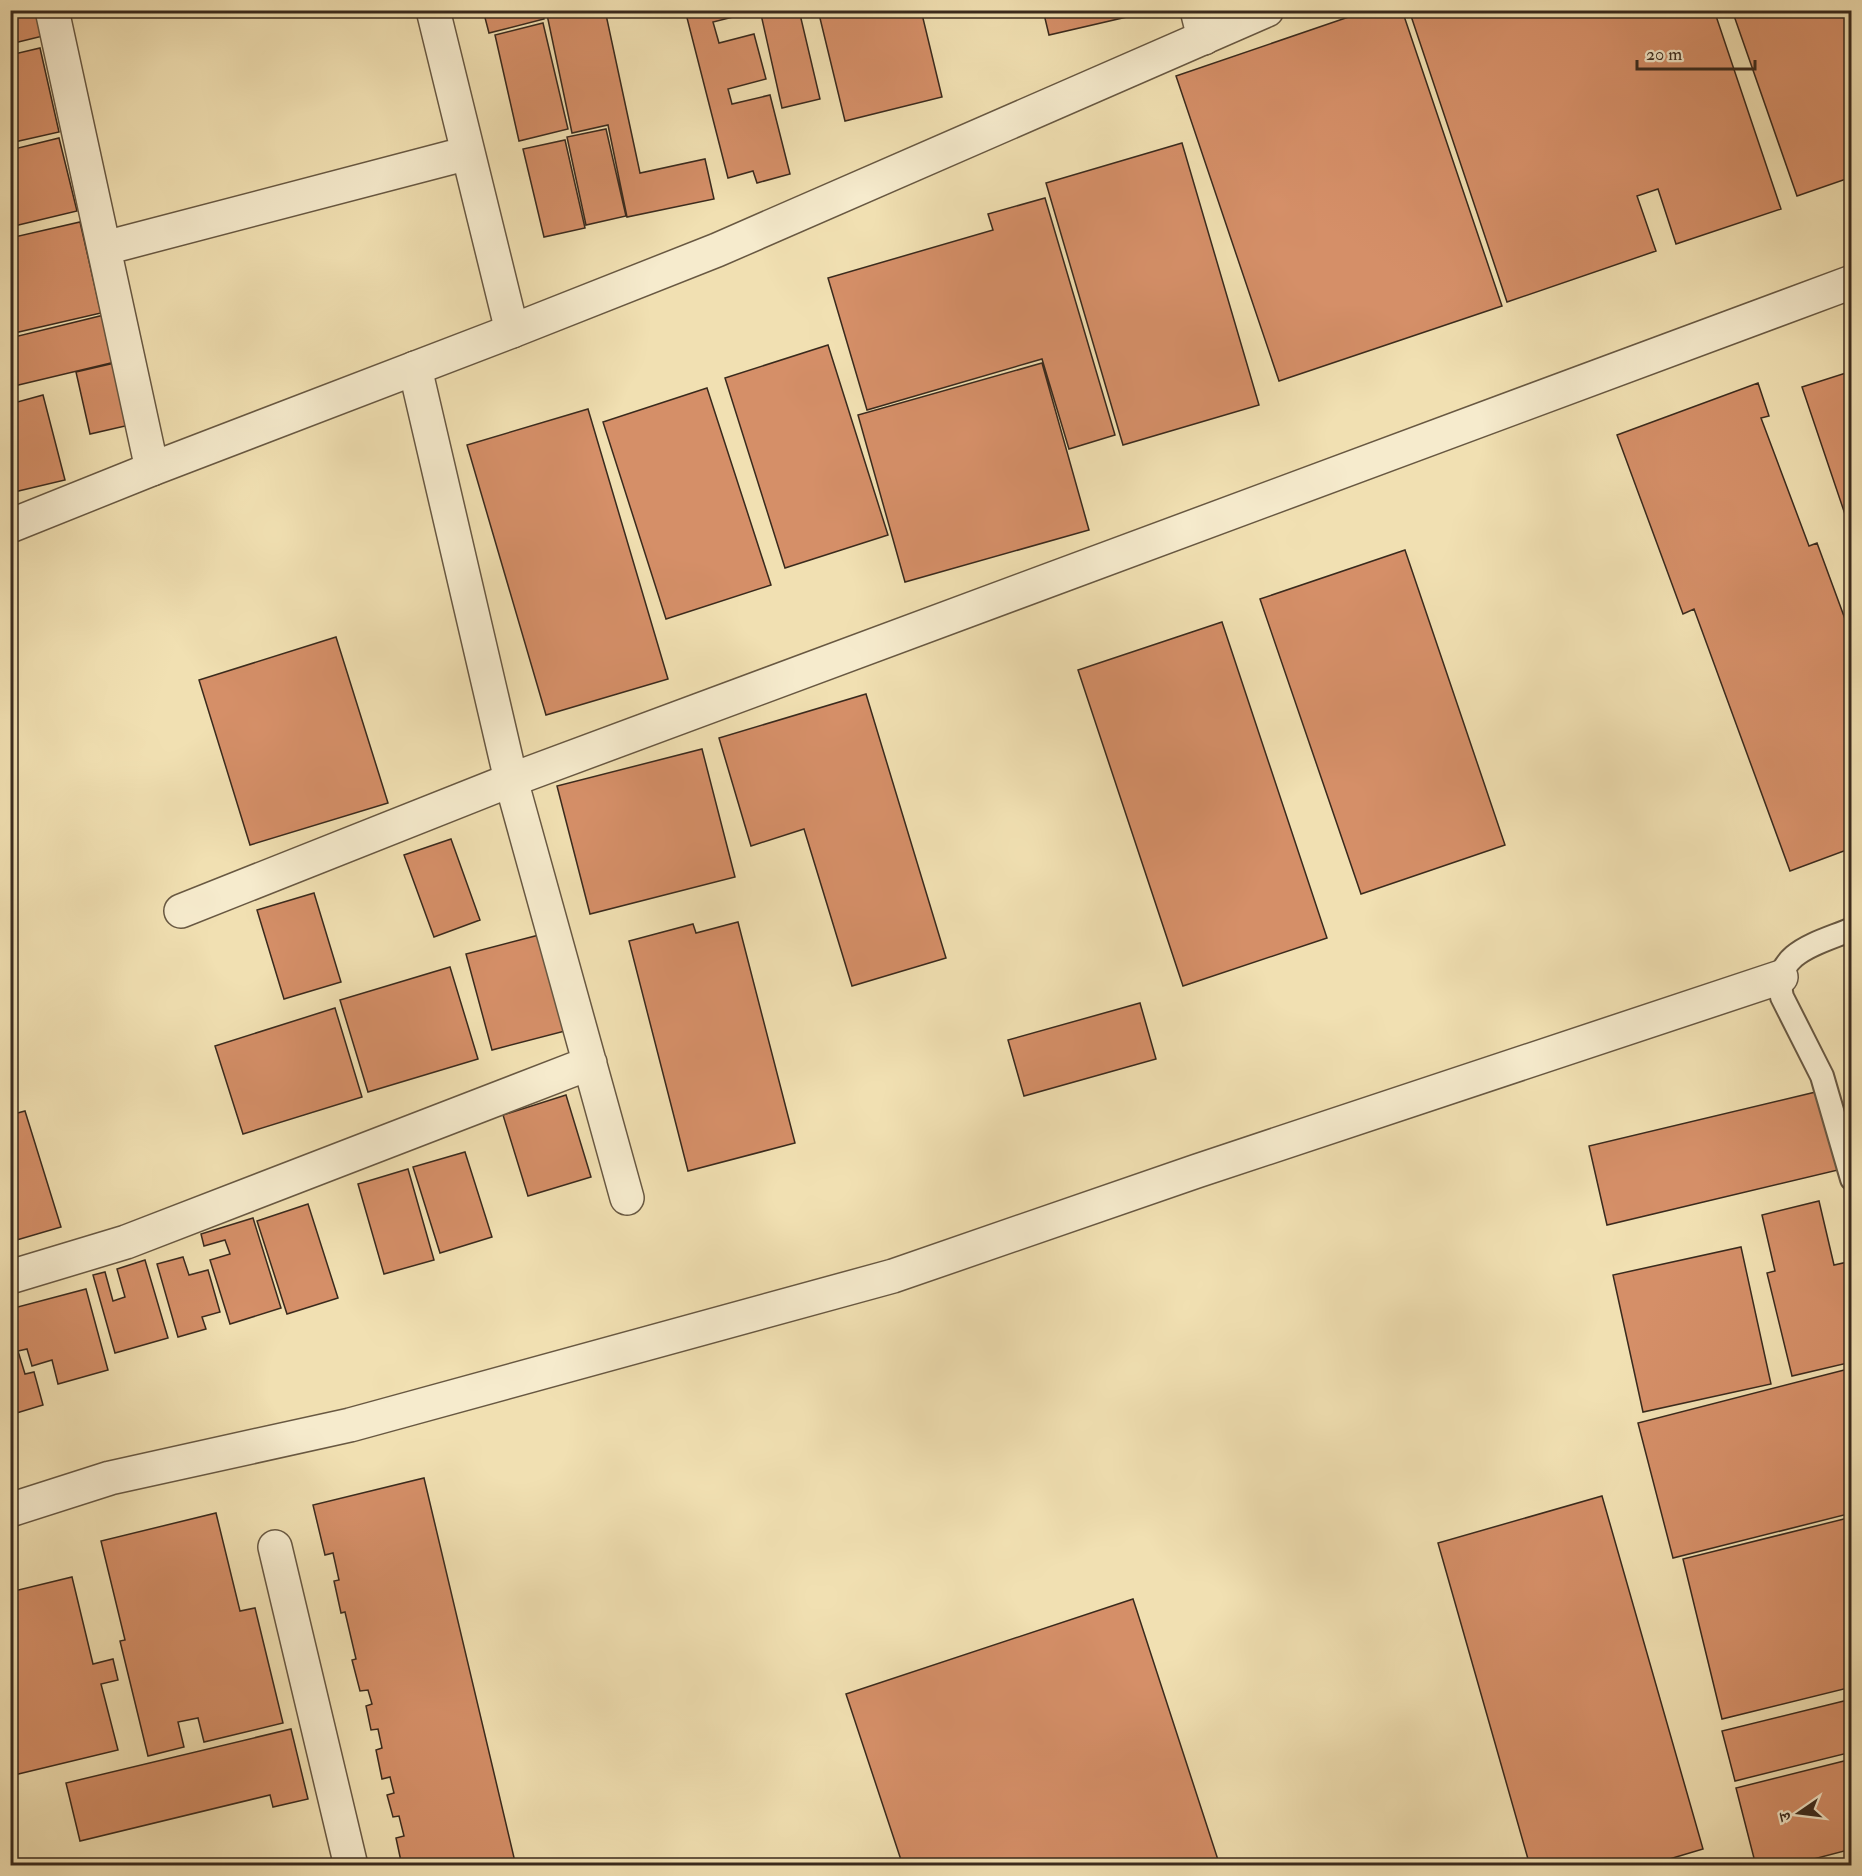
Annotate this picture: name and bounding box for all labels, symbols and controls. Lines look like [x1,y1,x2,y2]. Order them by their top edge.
scale bar [1637,33,1756,71]
text: 20 m [1646,43,1682,66]
north arrow [1769,1783,1829,1843]
text: उ [1774,1808,1796,1824]

